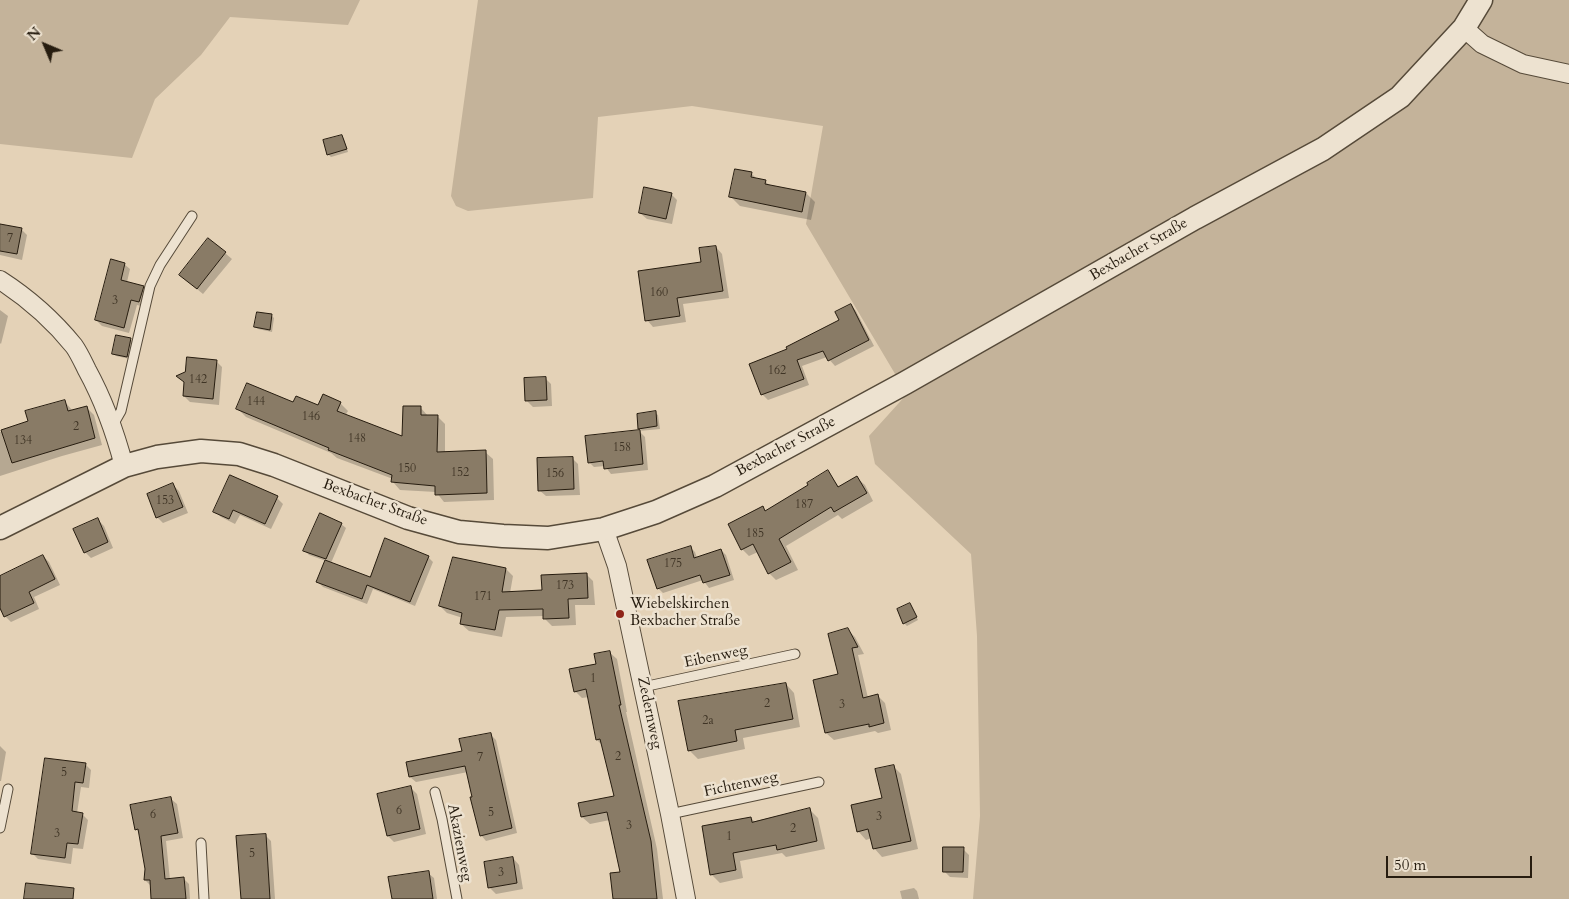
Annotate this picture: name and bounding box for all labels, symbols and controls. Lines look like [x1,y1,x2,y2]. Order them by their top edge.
north arrow [20,20,70,70]
text: N [23,23,45,45]
street label: Bexbacher Straße [1087,215,1191,285]
house number: 7 [7,232,13,246]
house number: 160 [650,286,668,300]
house number: 3 [112,294,118,308]
house number: 162 [768,364,786,378]
house number: 142 [189,373,207,387]
house number: 144 [247,395,265,409]
house number: 146 [302,410,320,424]
street label: Bexbacher Straße [733,413,839,481]
house number: 2 [73,420,79,434]
house number: 148 [348,432,366,446]
house number: 134 [14,434,32,448]
house number: 158 [613,441,631,455]
house number: 150 [398,462,416,476]
house number: 152 [451,466,469,480]
house number: 156 [546,467,564,481]
street label: Bexbacher Straße [320,476,430,530]
house number: 153 [156,494,174,508]
house number: 187 [795,498,813,512]
house number: 185 [746,527,764,541]
house number: 175 [664,557,682,571]
house number: 173 [556,579,574,593]
house number: 171 [474,590,492,604]
place label: Wiebelskirchen Bexbacher Straße [630,596,740,631]
marker: Wiebelskirchen Bexbacher Straße [614,608,626,620]
street label: Eibenweg [683,642,749,672]
house number: 1 [590,672,596,686]
street label: Zedernweg [633,675,665,751]
house number: 2 [764,697,770,711]
house number: 3 [839,698,845,712]
house number: 2a [702,714,714,728]
house number: 2 [615,750,621,764]
house number: 7 [477,751,483,765]
house number: 5 [61,766,67,780]
street label: Fichtenweg [702,768,780,802]
street label: Akazienweg [443,803,475,883]
house number: 6 [396,804,402,818]
house number: 5 [488,806,494,820]
house number: 6 [150,808,156,822]
house number: 3 [876,810,882,824]
house number: 3 [626,819,632,833]
house number: 2 [790,822,796,836]
house number: 3 [54,827,60,841]
house number: 1 [726,830,732,844]
scale bar [1389,846,1535,878]
house number: 5 [249,847,255,861]
text: 50 m [1394,855,1426,875]
house number: 3 [498,866,504,880]

